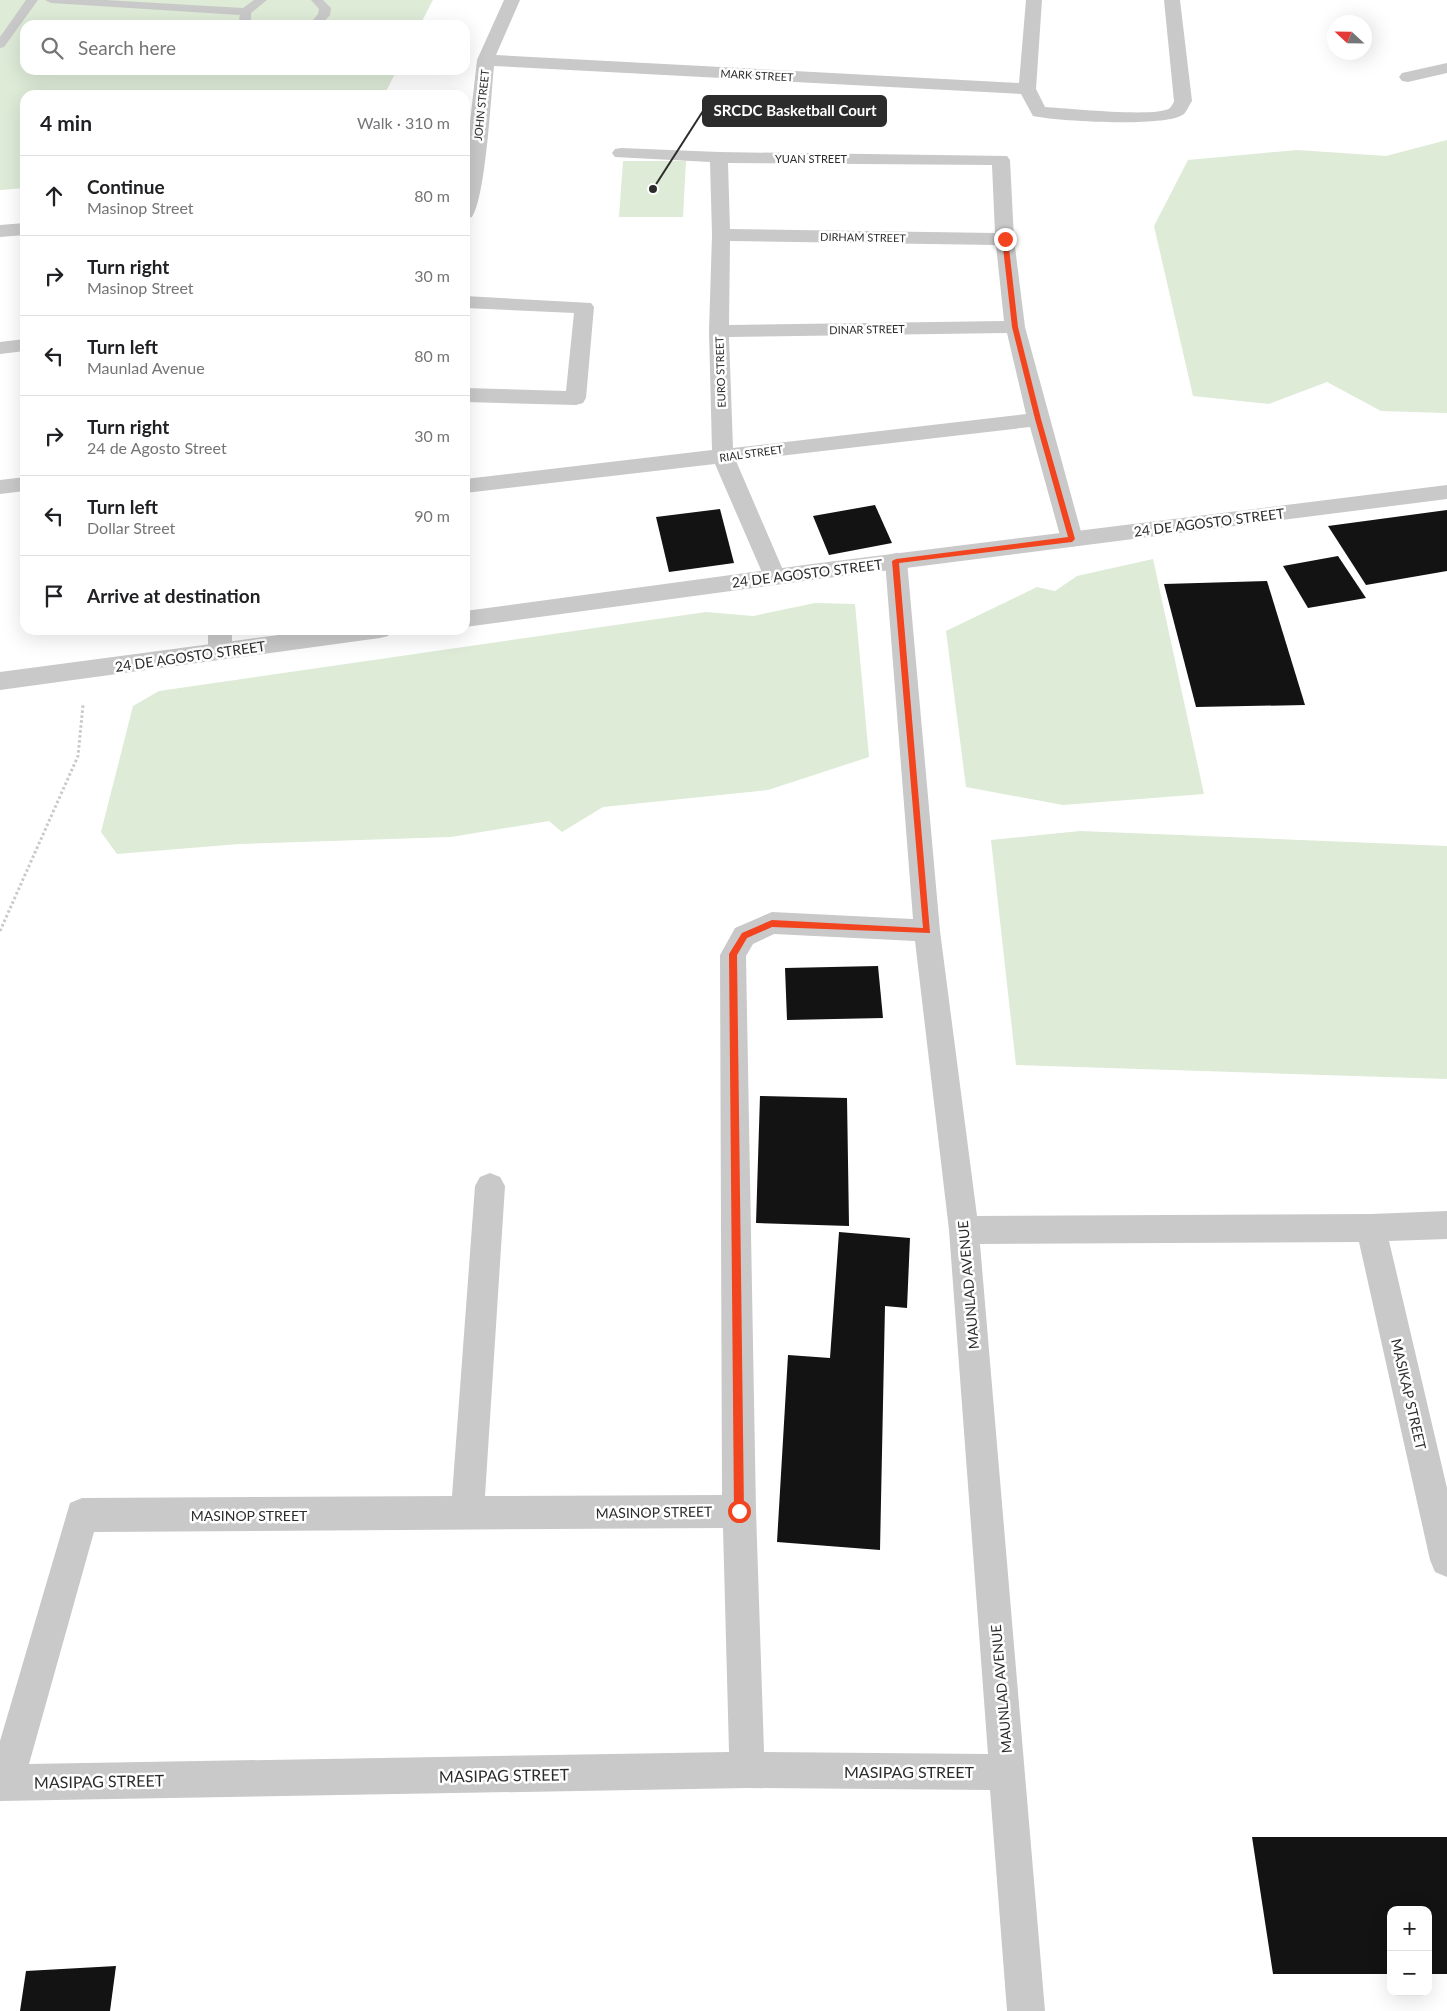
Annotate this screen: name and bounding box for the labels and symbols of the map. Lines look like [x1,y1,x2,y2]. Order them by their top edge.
north arrow [1327,15,1372,60]
street label: MARK STREET [720,67,794,83]
street label: JOHN STREET [471,68,491,141]
callout: SRCDC Basketball Court [703,96,886,126]
text: SRCDC Basketball Court [714,101,877,119]
street label: YUAN STREET [775,152,847,165]
route end [994,228,1017,251]
street label: DIRHAM STREET [820,230,906,244]
street label: DINAR STREET [829,322,905,336]
street label: EURO STREET [712,336,728,408]
street label: RIAL STREET [718,442,784,464]
street label: 24 DE AGOSTO STREET [1133,504,1286,540]
street label: 24 DE AGOSTO STREET [731,555,884,591]
street label: 24 DE AGOSTO STREET [114,637,267,675]
street label: MAUNLAD AVENUE [954,1220,982,1350]
street label: MASIKAP STREET [1388,1337,1430,1452]
route start [728,1500,751,1523]
street label: MASINOP STREET [596,1502,713,1522]
street label: MASINOP STREET [191,1507,308,1524]
street label: MAUNLAD AVENUE [987,1624,1015,1754]
street label: MASIPAG STREET [844,1762,975,1781]
street label: MASIPAG STREET [439,1764,570,1786]
street label: MASIPAG STREET [34,1770,165,1792]

